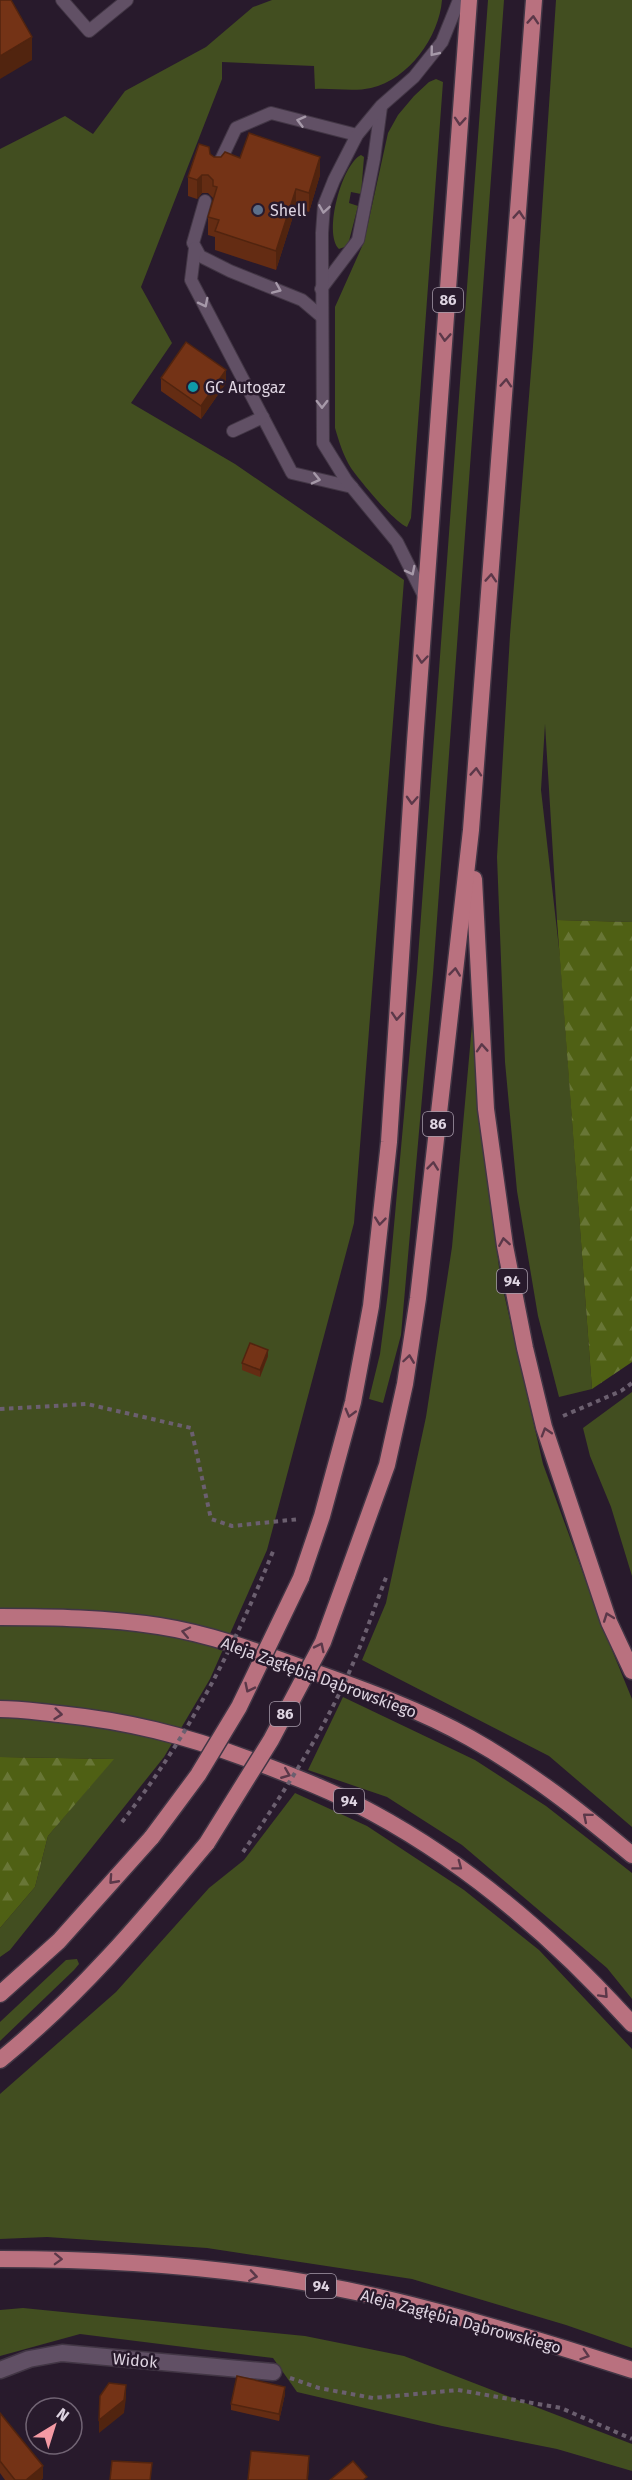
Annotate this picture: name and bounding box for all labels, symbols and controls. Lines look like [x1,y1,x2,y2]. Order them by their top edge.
one-way arrow [526,16,539,25]
one-way arrow [431,45,442,56]
one-way arrow [296,115,306,128]
one-way arrow [454,117,467,126]
place label: Shell [270,201,307,220]
marker: Shell [251,203,265,217]
one-way arrow [319,205,331,214]
one-way arrow [512,210,525,219]
one-way arrow [271,282,282,294]
road number: 86 [433,288,463,312]
one-way arrow [196,297,208,308]
one-way arrow [439,332,452,341]
place label: GC Autogaz [205,378,285,397]
one-way arrow [499,379,512,388]
marker: GC Autogaz [186,380,200,394]
one-way arrow [316,399,328,408]
one-way arrow [311,471,321,484]
one-way arrow [404,564,415,575]
one-way arrow [484,573,497,582]
one-way arrow [415,654,428,663]
one-way arrow [469,767,482,777]
one-way arrow [405,796,418,805]
one-way arrow [448,968,461,977]
one-way arrow [391,1011,404,1020]
one-way arrow [476,1044,489,1053]
road number: 86 [423,1112,453,1136]
one-way arrow [426,1161,439,1171]
one-way arrow [374,1216,386,1225]
one-way arrow [499,1237,511,1247]
road number: 94 [497,1269,527,1293]
one-way arrow [402,1355,415,1365]
one-way arrow [345,1407,357,1418]
one-way arrow [541,1427,553,1438]
one-way arrow [603,1612,615,1623]
one-way arrow [182,1626,192,1639]
street label: Aleja Zagłębia Dąbrowskiego [218,1633,419,1723]
one-way arrow [312,1643,324,1654]
one-way arrow [245,1681,257,1692]
road number: 86 [270,1702,300,1726]
one-way arrow [54,1707,63,1720]
one-way arrow [280,1767,291,1779]
road number: 94 [334,1789,364,1813]
one-way arrow [583,1814,594,1825]
one-way arrow [451,1859,462,1870]
one-way arrow [109,1874,120,1884]
one-way arrow [597,1987,608,1998]
one-way arrow [54,2253,63,2266]
one-way arrow [248,2269,257,2281]
road number: 94 [306,2274,336,2298]
street label: Aleja Zagłębia Dąbrowskiego [358,2286,563,2358]
one-way arrow [579,2347,590,2360]
street label: Widok [112,2349,159,2372]
north arrow [24,2396,84,2456]
text: N [53,2404,73,2425]

